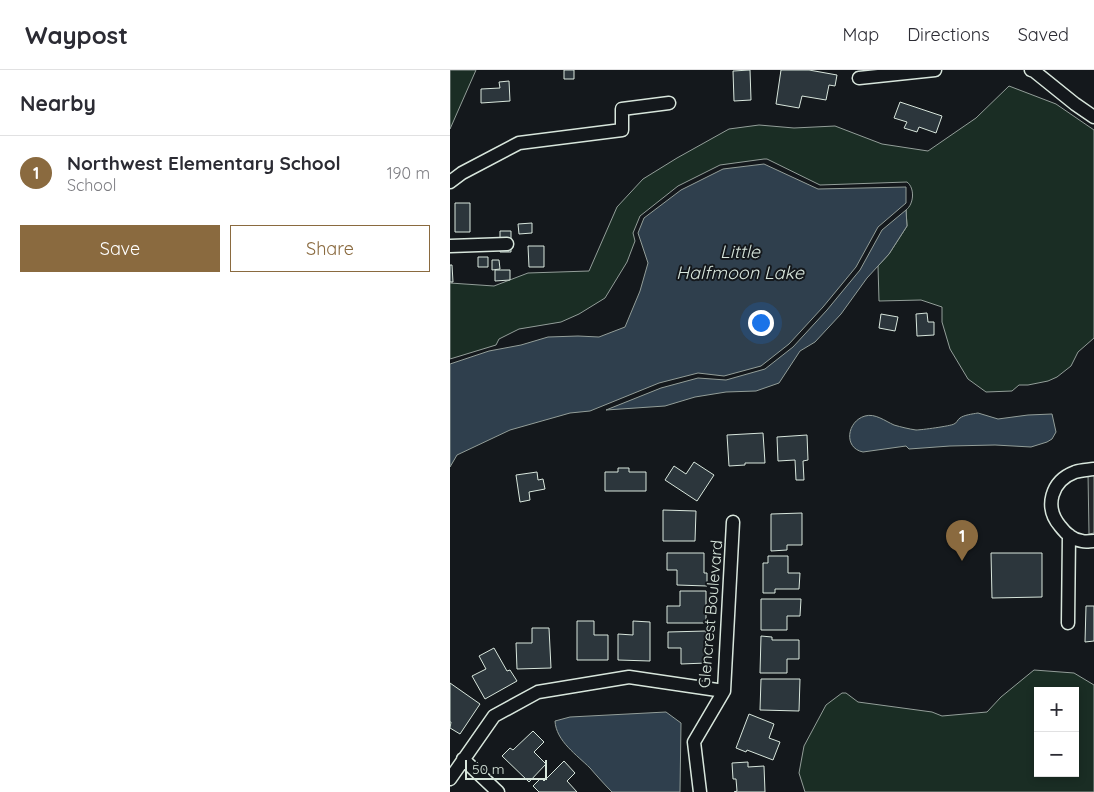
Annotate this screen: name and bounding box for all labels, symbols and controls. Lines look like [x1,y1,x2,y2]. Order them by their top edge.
text: Waypost [25,20,128,50]
text: Map [842,23,879,46]
text: Directions [907,23,990,46]
text: Saved [1018,23,1069,46]
text: Nearby [20,90,96,116]
text: Northwest Elementary School [67,151,341,175]
text: 1 [33,163,39,183]
text: 190 m [387,163,430,183]
text: School [67,175,116,195]
button: Save [20,225,220,272]
button: Share [230,225,430,272]
water label: Little Halfmoon Lake [676,240,805,284]
your location [748,310,774,336]
pin: 1 [946,520,978,561]
street label: Glencrest Boulevard [694,539,726,689]
map controls [1034,687,1079,777]
button: + [1034,687,1079,732]
button: − [1034,732,1079,777]
scale bar [465,757,548,780]
text: 50 m [472,760,505,778]

